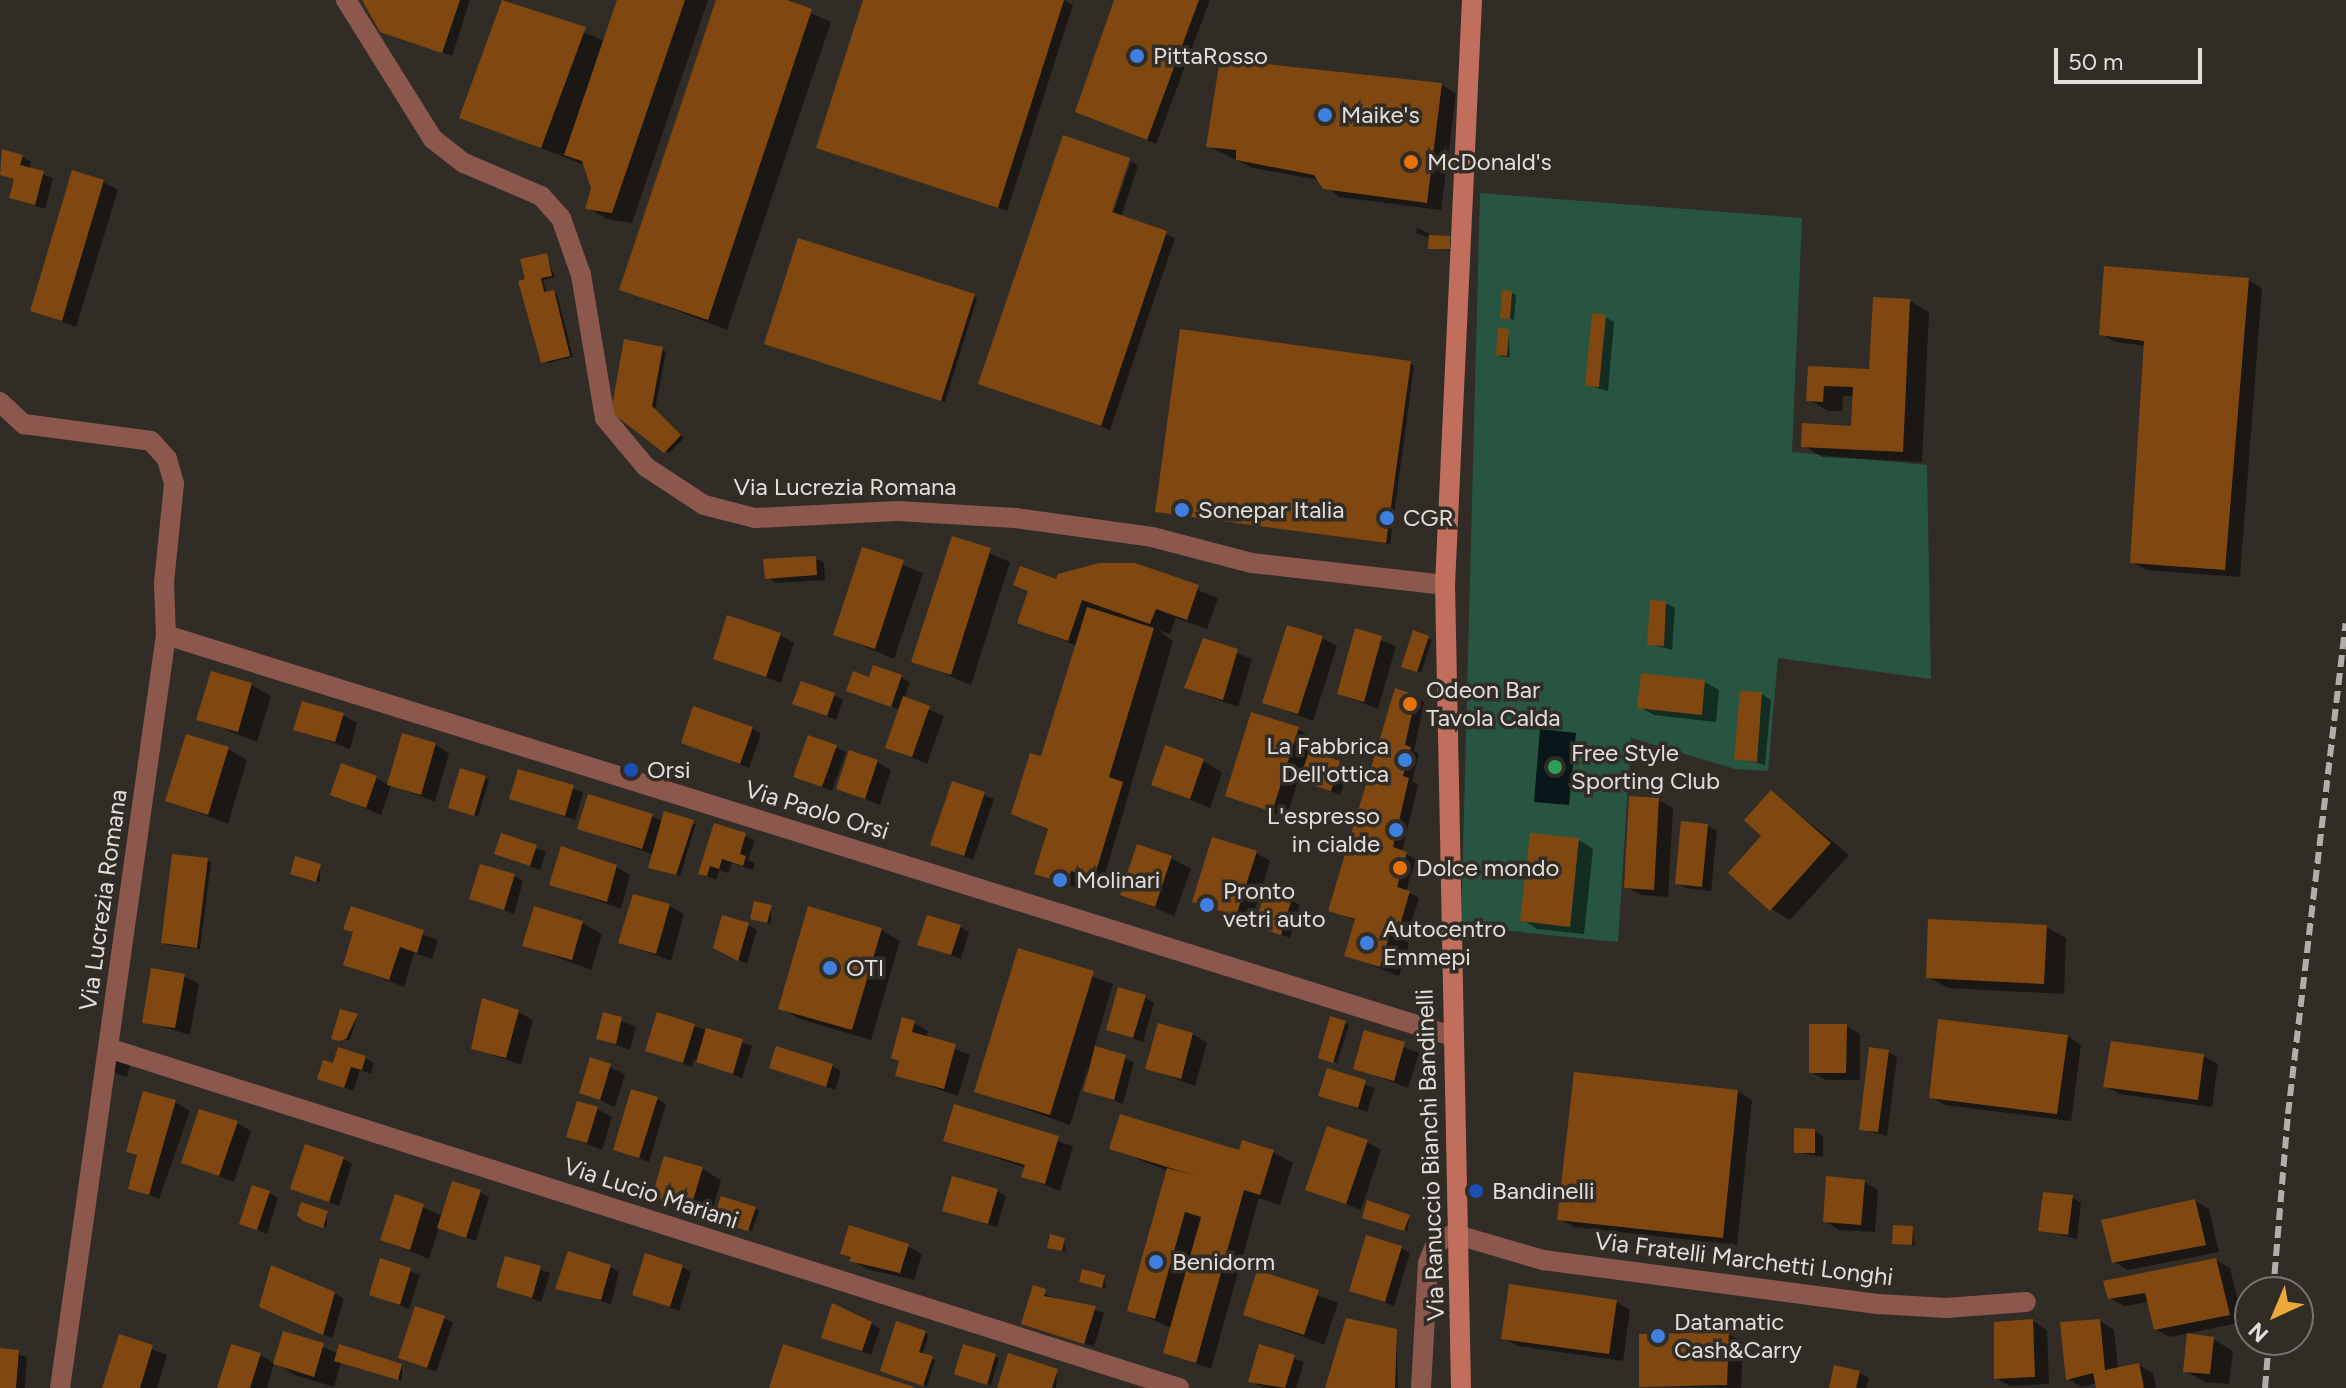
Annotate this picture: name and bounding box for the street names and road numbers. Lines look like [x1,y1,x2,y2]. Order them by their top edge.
street label: Via Lucrezia Romana [733,473,957,501]
street label: Via Paolo Orsi [742,774,892,846]
street label: Via Lucrezia Romana [73,787,133,1013]
street label: Via Ranuccio Bianchi Bandinelli [1410,989,1450,1321]
street label: Via Lucio Mariani [560,1151,742,1235]
street label: Via Fratelli Marchetti Longhi [1593,1226,1895,1292]

